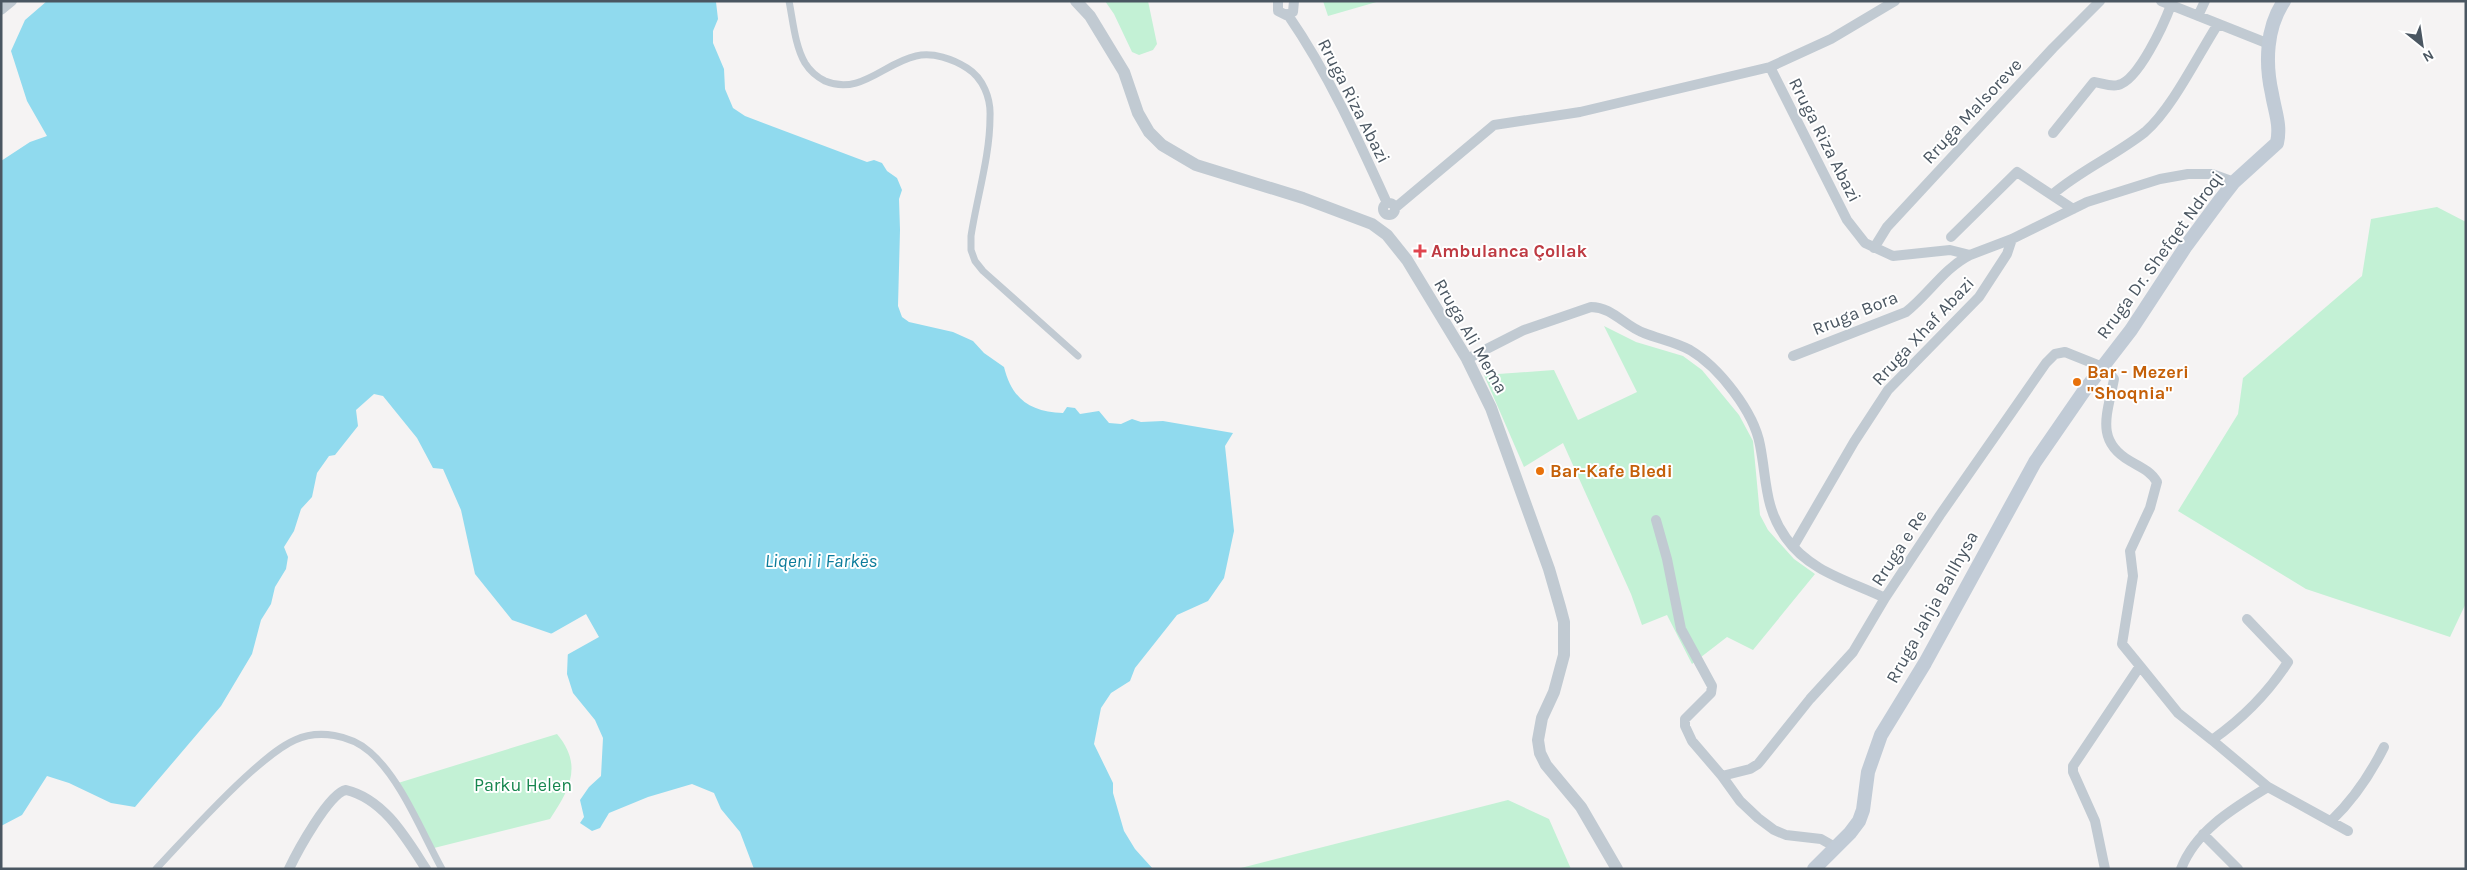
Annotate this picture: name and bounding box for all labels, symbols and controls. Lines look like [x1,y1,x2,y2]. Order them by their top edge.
north arrow [2397,20,2447,70]
street label: Rruga Riza Abazi [1313,35,1395,167]
text: N [2420,46,2437,66]
street label: Rruga Malsoreve [1917,54,2027,168]
street label: Rruga Riza Abazi [1784,74,1866,206]
street label: Rruga Dr. Shefqet Ndroqi [2092,167,2228,343]
place label: Ambulanca Çollak [1431,240,1588,262]
marker: Ambulanca Çollak [1413,244,1427,258]
street label: Rruga Xhaf Abazi [1867,272,1979,390]
street label: Rruga Ali Mema [1429,275,1513,397]
street label: Rruga Bora [1809,286,1901,340]
place label: Bar - Mezeri "Shoqnia" [2087,361,2189,404]
marker: Bar - Mezeri "Shoqnia" [2071,376,2083,388]
place label: Bar-Kafe Bledi [1550,460,1673,482]
marker: Bar-Kafe Bledi [1534,465,1546,477]
street label: Rruga e Re [1866,506,1932,590]
street label: Rruga Jahja Ballhysa [1881,527,1983,687]
water label: Liqeni i Farkës [765,550,877,572]
park label: Parku Helen [474,774,572,796]

